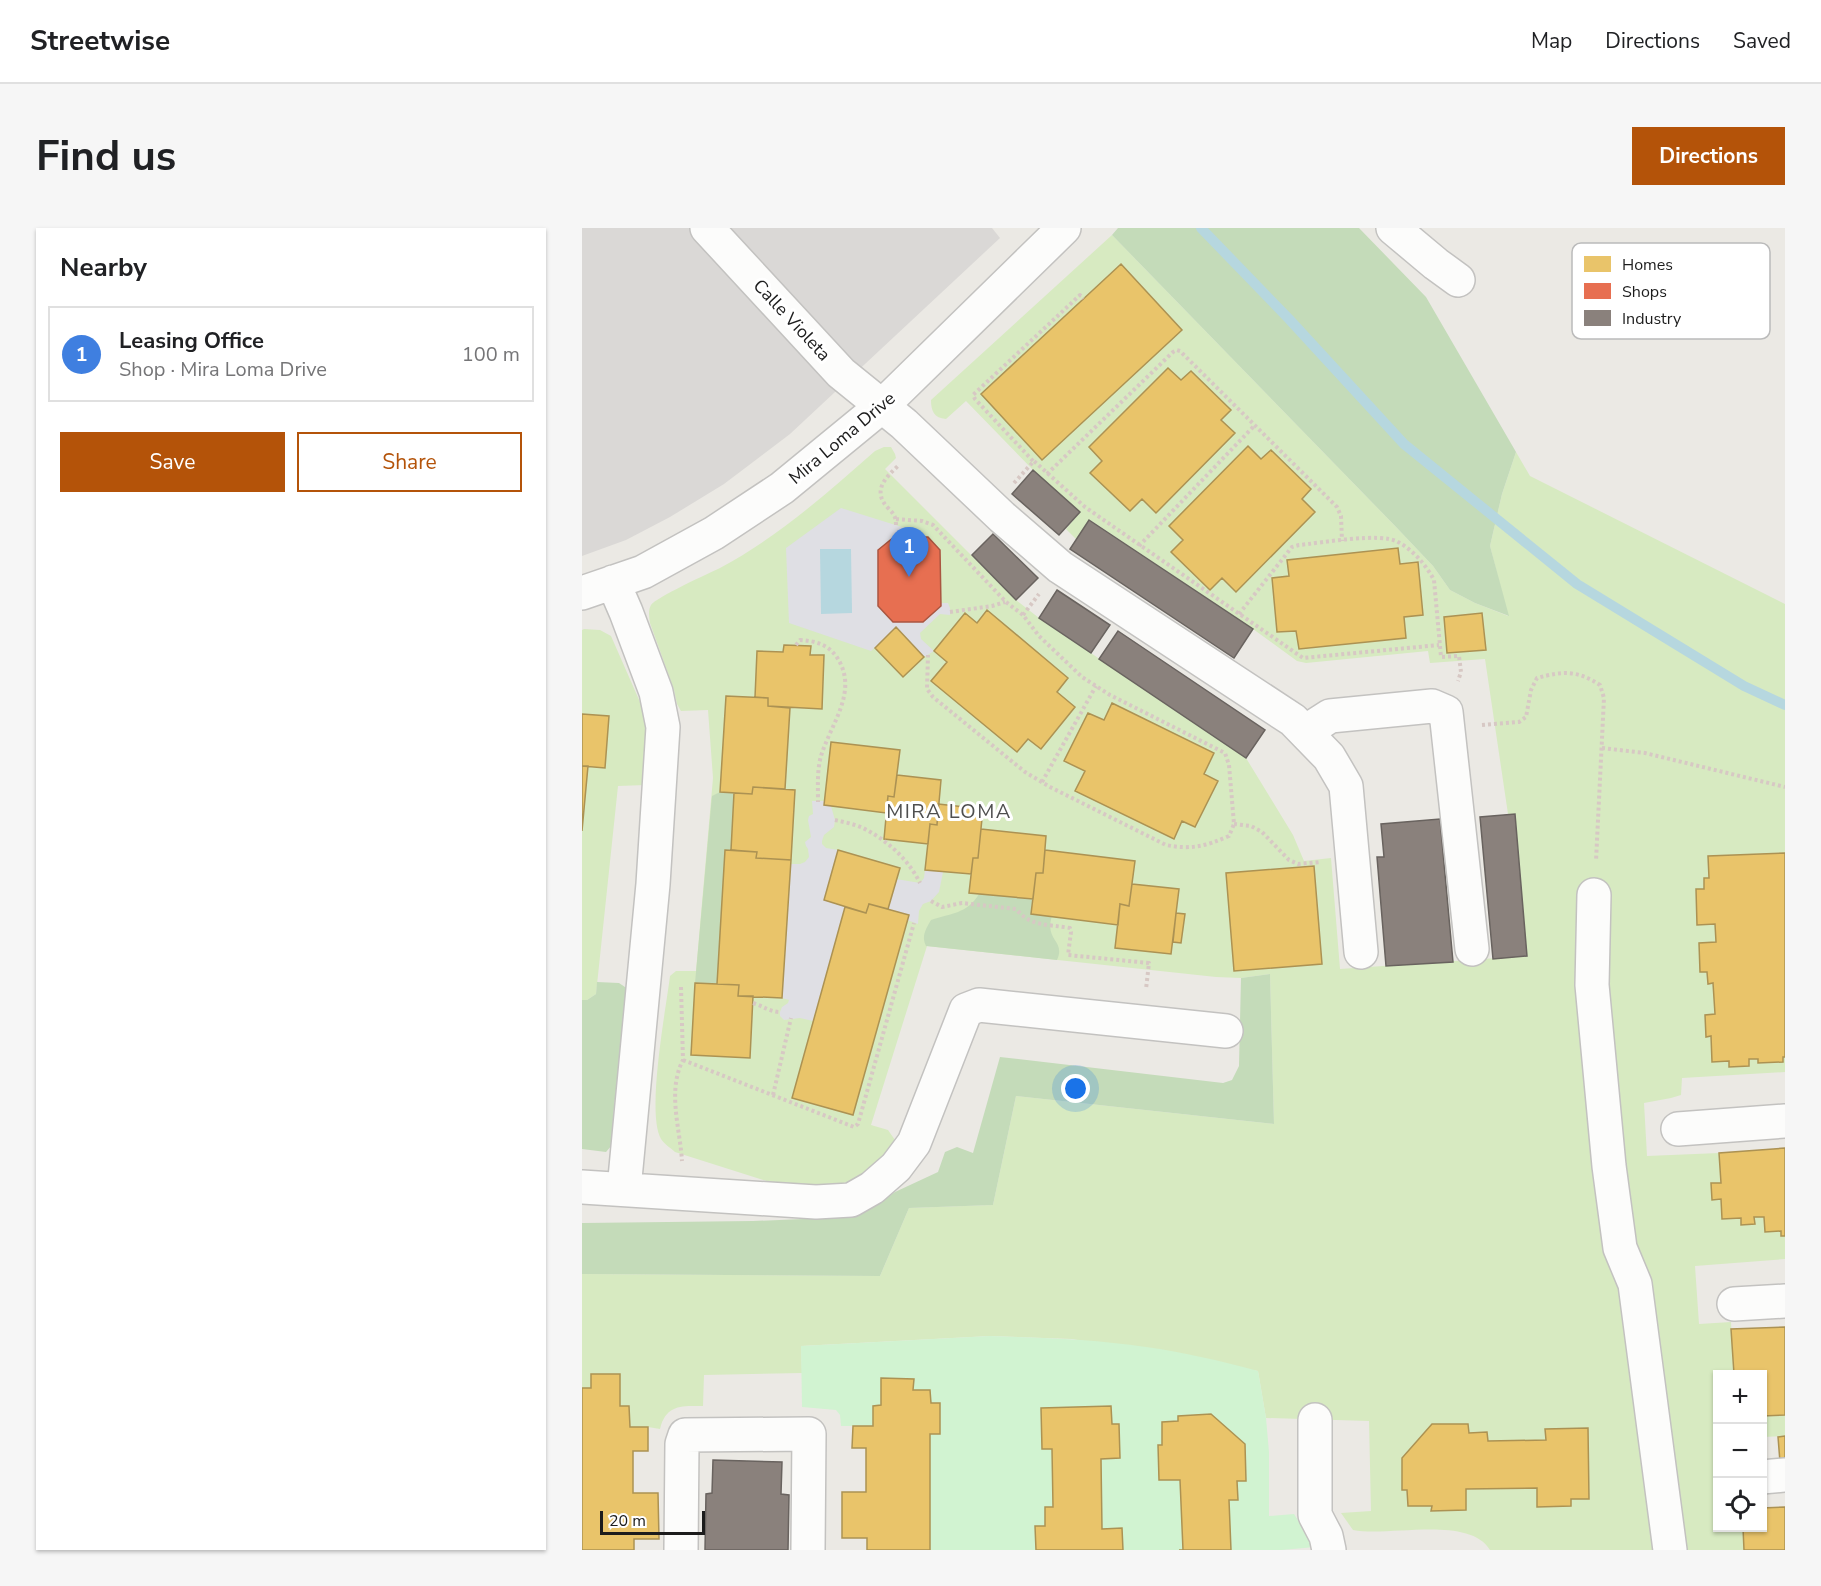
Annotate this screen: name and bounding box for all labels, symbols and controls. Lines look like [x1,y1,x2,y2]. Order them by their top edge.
text: Streetwise [30,22,170,60]
text: Map [1531,27,1572,55]
text: Directions [1605,27,1700,55]
text: Saved [1733,27,1791,55]
button: Directions [1632,127,1785,185]
text: Find us [36,128,176,185]
legend [1572,243,1770,339]
text: Nearby [60,250,147,285]
text: Homes [1622,254,1673,276]
street label: Calle Violeta [748,274,836,366]
text: Shops [1622,281,1667,303]
text: Industry [1622,308,1682,330]
text: Leasing Office [119,326,264,356]
text: 1 [76,341,88,368]
text: 100 m [462,341,520,368]
text: Shop · Mira Loma Drive [119,356,327,383]
street label: Mira Loma Drive [784,386,900,490]
button: Save [60,432,285,492]
button: Share [297,432,522,492]
pin: 1 [890,528,928,577]
district label: MIRA LOMA [886,798,1012,825]
your location [1061,1074,1090,1103]
map controls [1713,1370,1767,1532]
button: + [1713,1370,1767,1424]
button: − [1713,1424,1767,1478]
button: locate [1713,1478,1767,1532]
scale bar [600,1508,705,1536]
text: 20 m [609,1510,646,1532]

